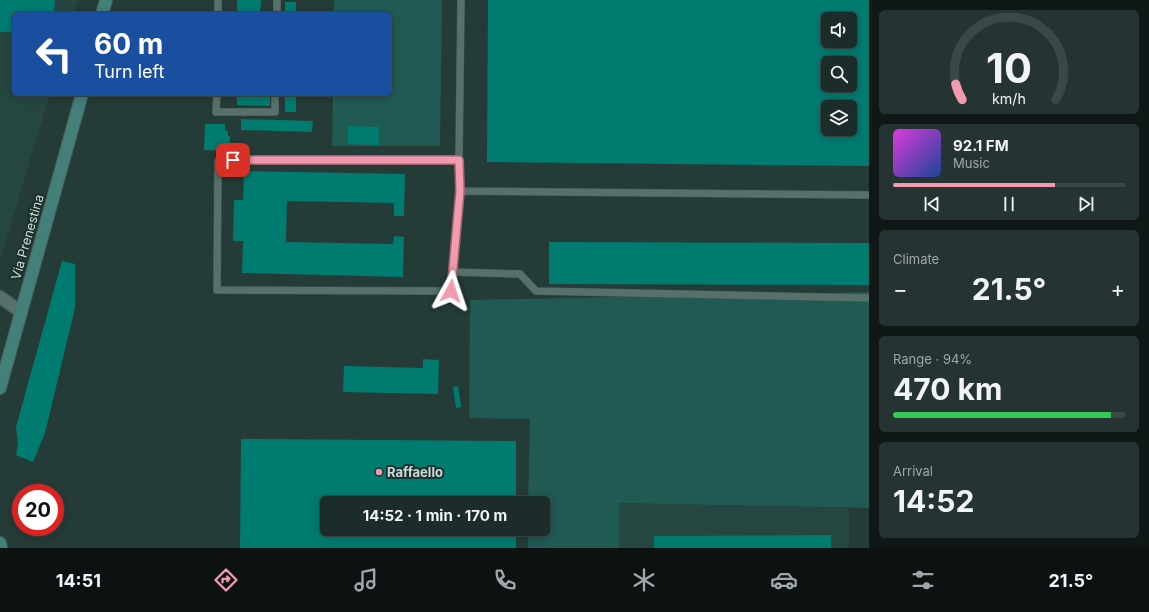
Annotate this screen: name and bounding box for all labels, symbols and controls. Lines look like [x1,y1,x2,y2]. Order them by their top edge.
map controls [821,12,857,136]
button: sound [821,12,857,48]
text: 60 m [94,27,163,61]
icon: left [28,28,80,80]
text: 10 [986,43,1032,93]
button: search [821,56,857,92]
text: Turn left [94,61,164,82]
text: km/h [992,90,1026,107]
button: layers [821,100,857,136]
text: 92.1 FM [953,136,1009,155]
pin [216,143,250,177]
icon: arrive [222,149,244,171]
text: Music [953,155,990,171]
street label: Via Prenestina [7,192,47,282]
icon: previous [921,193,943,215]
icon: pause [998,193,1020,215]
icon: next [1075,193,1097,215]
text: Climate [893,251,939,267]
position arrow [430,270,472,312]
text: 21.5° [972,271,1046,307]
text: − [893,276,908,302]
text: + [1110,276,1125,302]
text: Range · 94% [893,351,972,367]
text: 470 km [893,371,1002,407]
text: Arrival [893,463,933,479]
place label: Raffaello [387,464,443,480]
marker: Raffaello [374,467,384,477]
text: 14:52 [893,483,974,519]
speed limit sign: 20 [12,484,64,536]
text: 14:52 · 1 min · 170 m [363,506,507,525]
icon: directions [212,566,240,594]
icon: music [352,566,380,594]
icon: phone [491,566,519,594]
icon: climate [630,566,658,594]
icon: car [770,566,798,594]
icon: filters [909,566,937,594]
text: 14:51 [56,570,101,591]
text: 21.5° [1049,570,1093,591]

